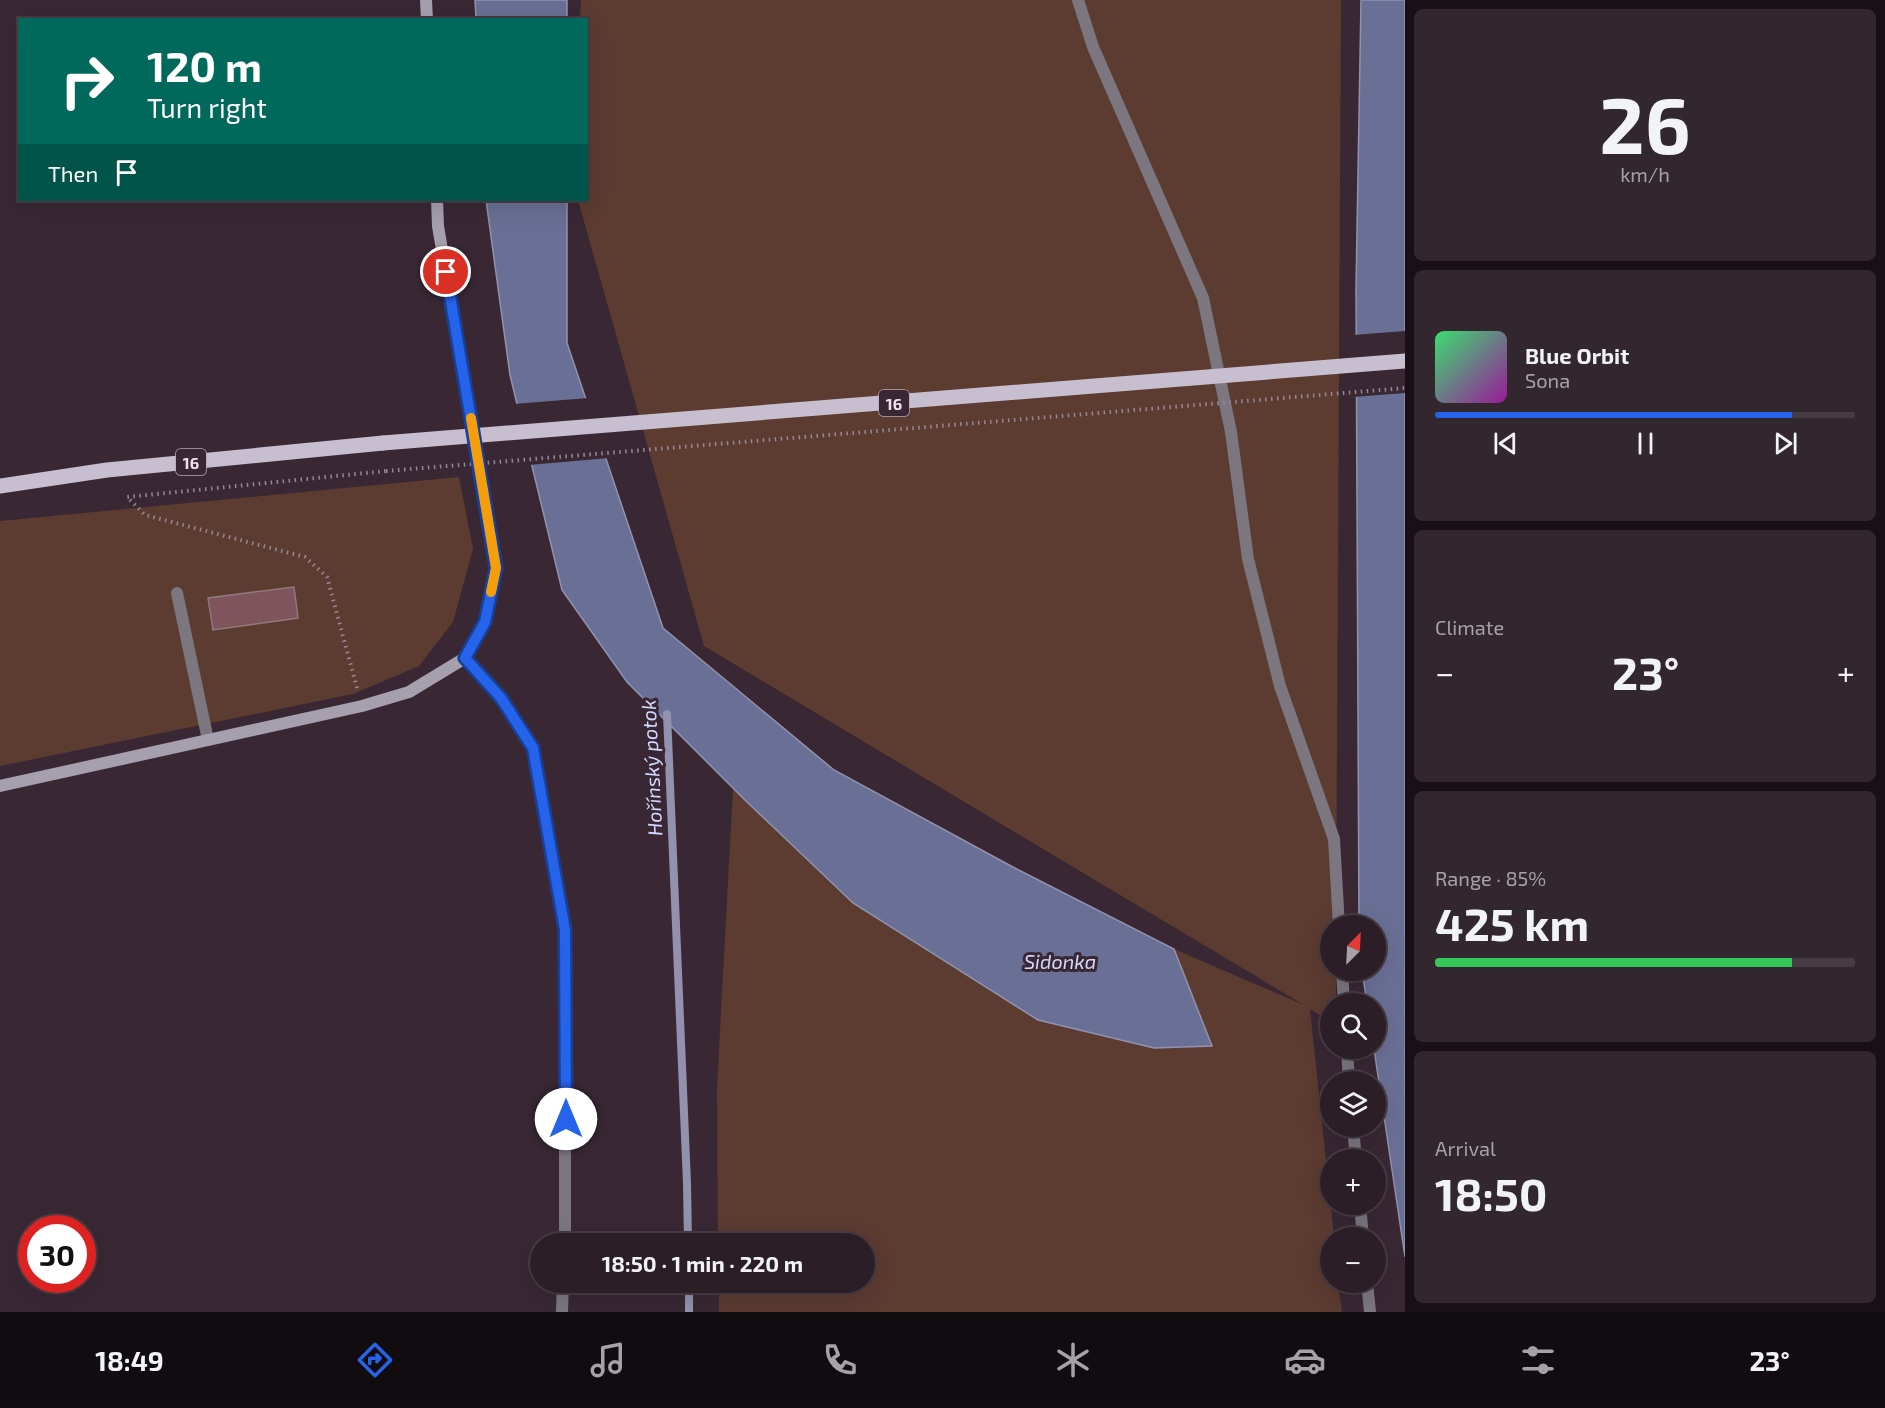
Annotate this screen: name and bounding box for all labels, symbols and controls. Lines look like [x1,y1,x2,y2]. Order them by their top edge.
text: 120 m [147,40,262,90]
icon: right [48,42,126,120]
text: 26 [1599,76,1691,170]
text: Turn right [147,91,267,123]
icon: arrive [110,156,143,189]
text: Then [48,160,98,186]
text: km/h [1620,162,1670,186]
pin [420,246,471,297]
icon: arrive [429,255,462,288]
text: Blue Orbit [1525,342,1629,368]
text: Sona [1525,368,1570,392]
road number: 16 [879,390,909,416]
icon: previous [1489,427,1522,460]
icon: pause [1629,427,1662,460]
icon: next [1769,427,1802,460]
road number: 16 [176,449,206,475]
text: Climate [1435,615,1504,639]
text: 23° [1612,645,1679,699]
text: − [1435,652,1454,692]
text: + [1837,652,1855,692]
water label: Hořínský potok [635,699,668,837]
text: Range · 85% [1435,866,1546,890]
text: 425 km [1435,896,1589,950]
north arrow [1320,915,1386,981]
map controls [1320,915,1386,1293]
water label: Sidonka [1024,949,1096,973]
button: search [1320,993,1386,1059]
button: layers [1320,1071,1386,1137]
position arrow [534,1087,598,1151]
text: Arrival [1435,1136,1496,1160]
button: + [1320,1149,1386,1215]
text: 18:50 [1435,1166,1547,1220]
speed limit sign: 30 [18,1215,96,1293]
button: − [1320,1227,1386,1293]
text: 18:50 · 1 min · 220 m [602,1250,803,1276]
icon: directions [354,1339,396,1381]
icon: music [587,1339,629,1381]
icon: phone [819,1339,861,1381]
icon: climate [1052,1339,1094,1381]
icon: car [1284,1339,1326,1381]
icon: filters [1517,1339,1559,1381]
text: 18:49 [95,1344,164,1376]
text: 23° [1749,1344,1790,1376]

